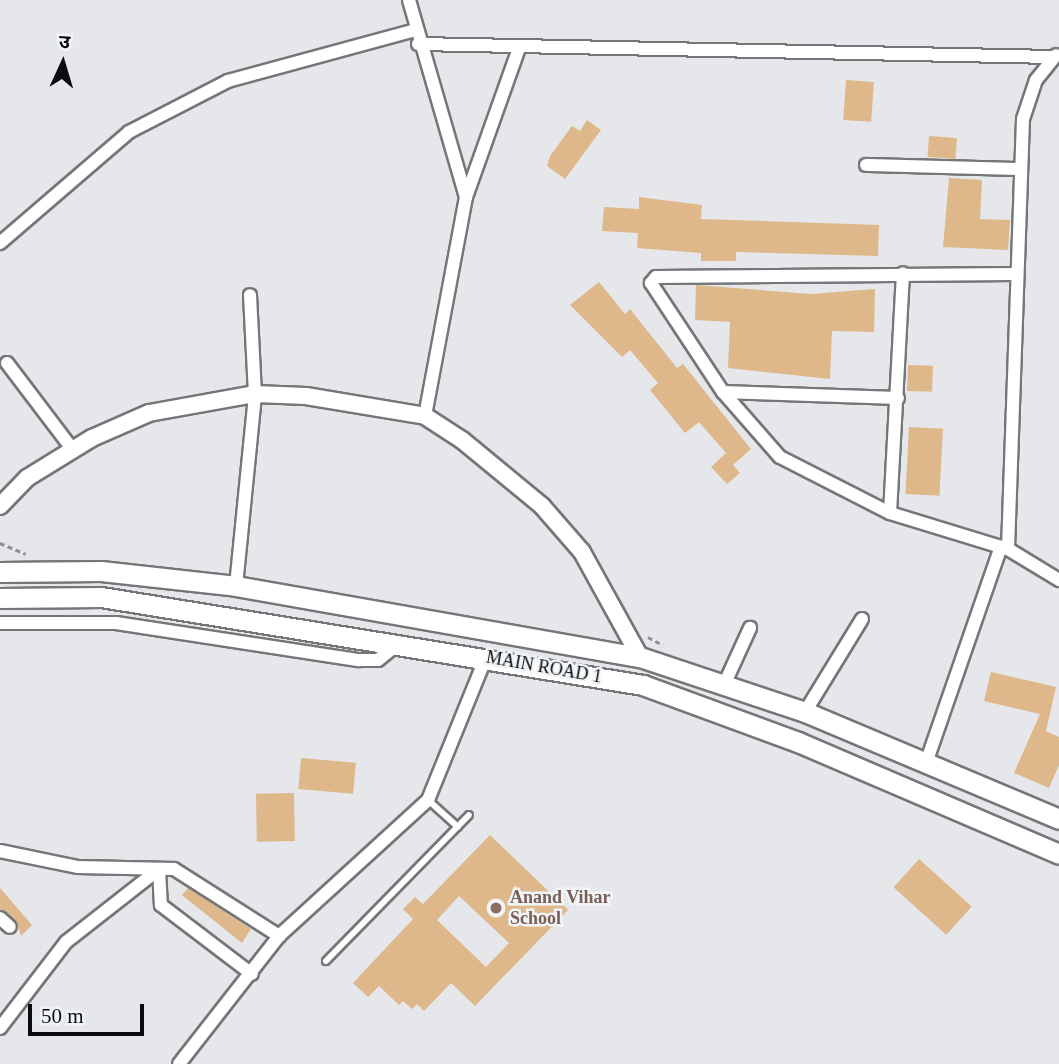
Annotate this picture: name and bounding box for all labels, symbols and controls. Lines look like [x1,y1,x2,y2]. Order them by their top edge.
north arrow [28,28,98,98]
text: उ [58,31,71,52]
street label: MAIN ROAD 1 [485,646,603,688]
place label: Anand Vihar School [510,887,611,930]
marker: Anand Vihar School [488,900,504,916]
scale bar [32,990,147,1034]
text: 50 m [41,1004,84,1028]

